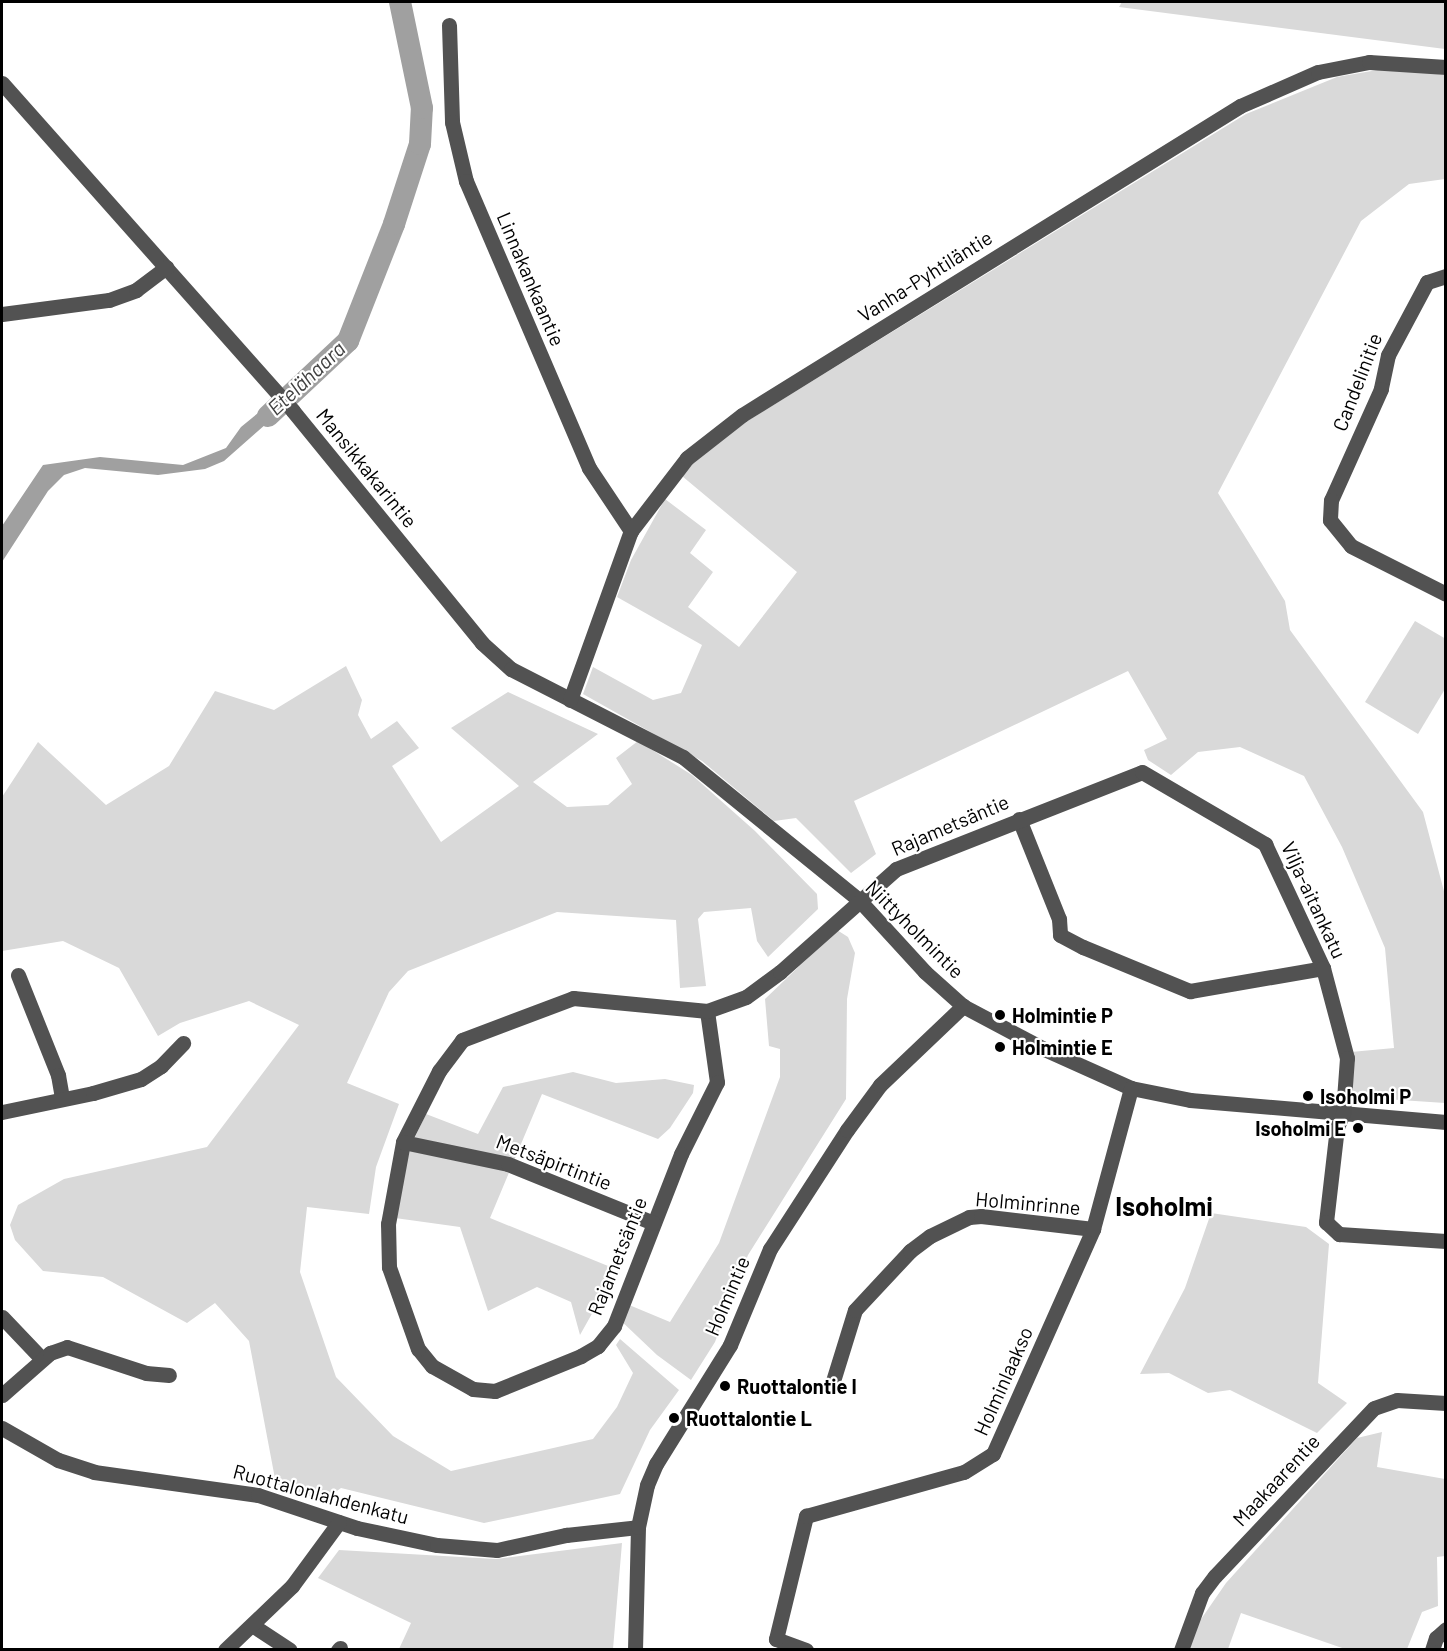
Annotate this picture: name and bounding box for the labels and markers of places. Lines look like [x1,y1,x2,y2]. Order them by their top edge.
place label: Holmintie P [1012,1003,1113,1027]
marker: Holmintie P [993,1008,1007,1022]
place label: Holmintie E [1012,1035,1113,1059]
marker: Holmintie E [993,1040,1007,1054]
place label: Isoholmi P [1320,1084,1411,1108]
marker: Isoholmi P [1301,1089,1315,1103]
place label: Isoholmi E [1255,1116,1346,1140]
marker: Isoholmi E [1351,1121,1365,1135]
place label: Ruottalontie I [737,1374,857,1398]
marker: Ruottalontie I [718,1379,732,1393]
place label: Ruottalontie L [686,1406,812,1430]
marker: Ruottalontie L [667,1411,681,1425]

